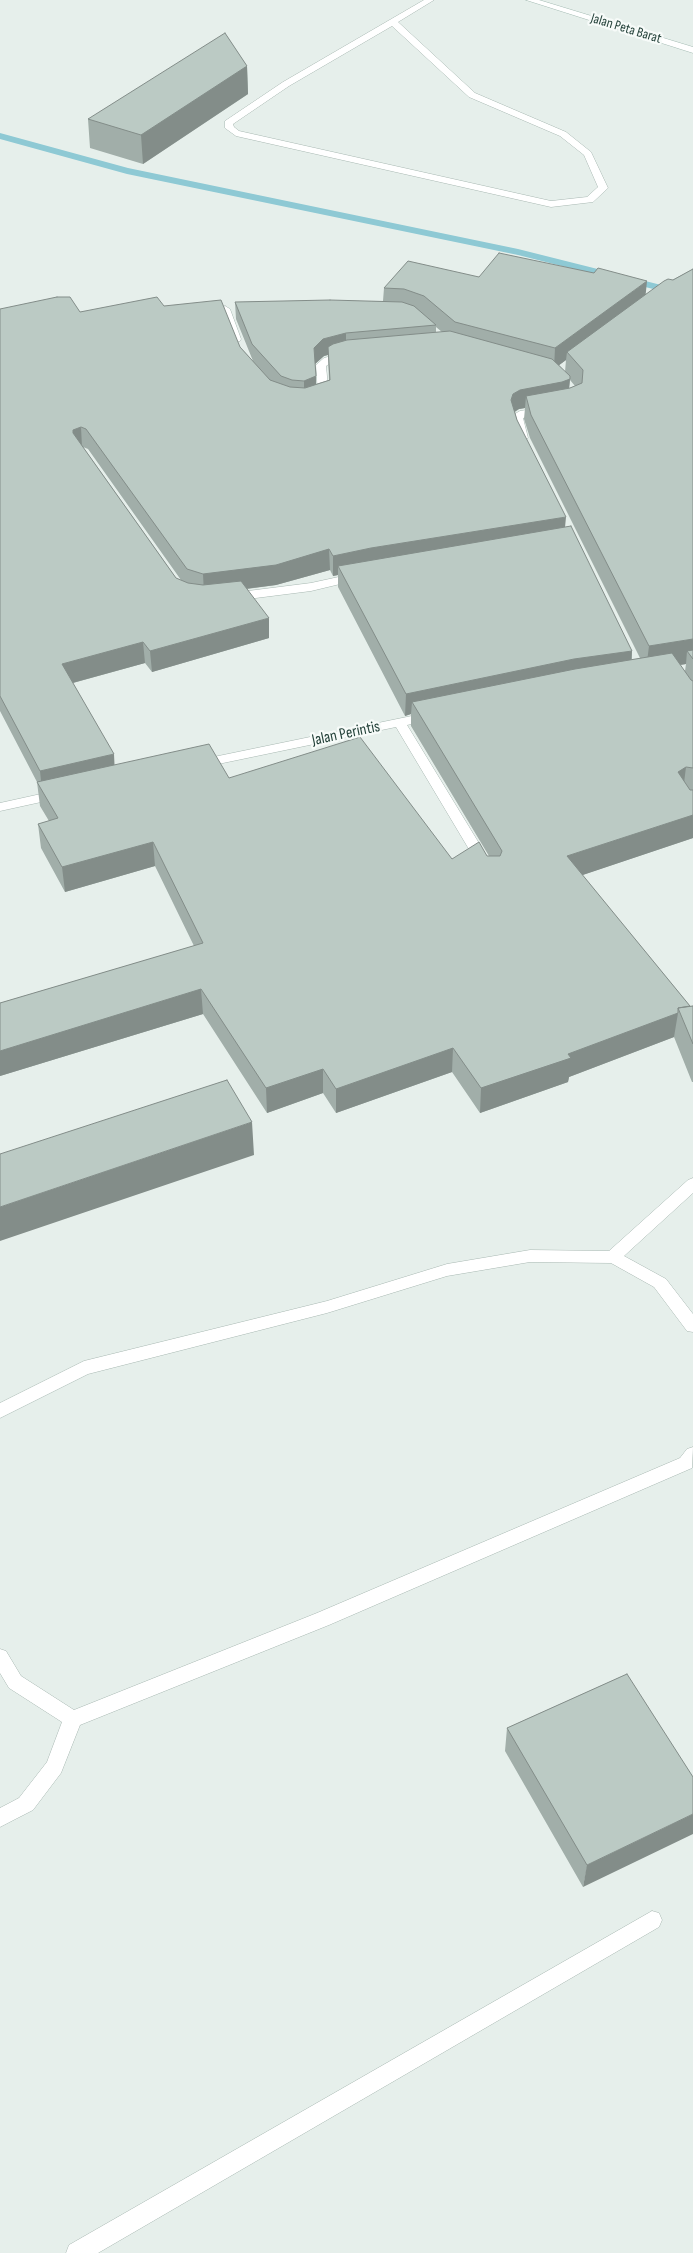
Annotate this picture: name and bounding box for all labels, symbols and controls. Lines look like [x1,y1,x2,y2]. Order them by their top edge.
street label: Jalan Peta Barat [589,10,663,48]
street label: Jalan Perintis [310,717,382,751]

